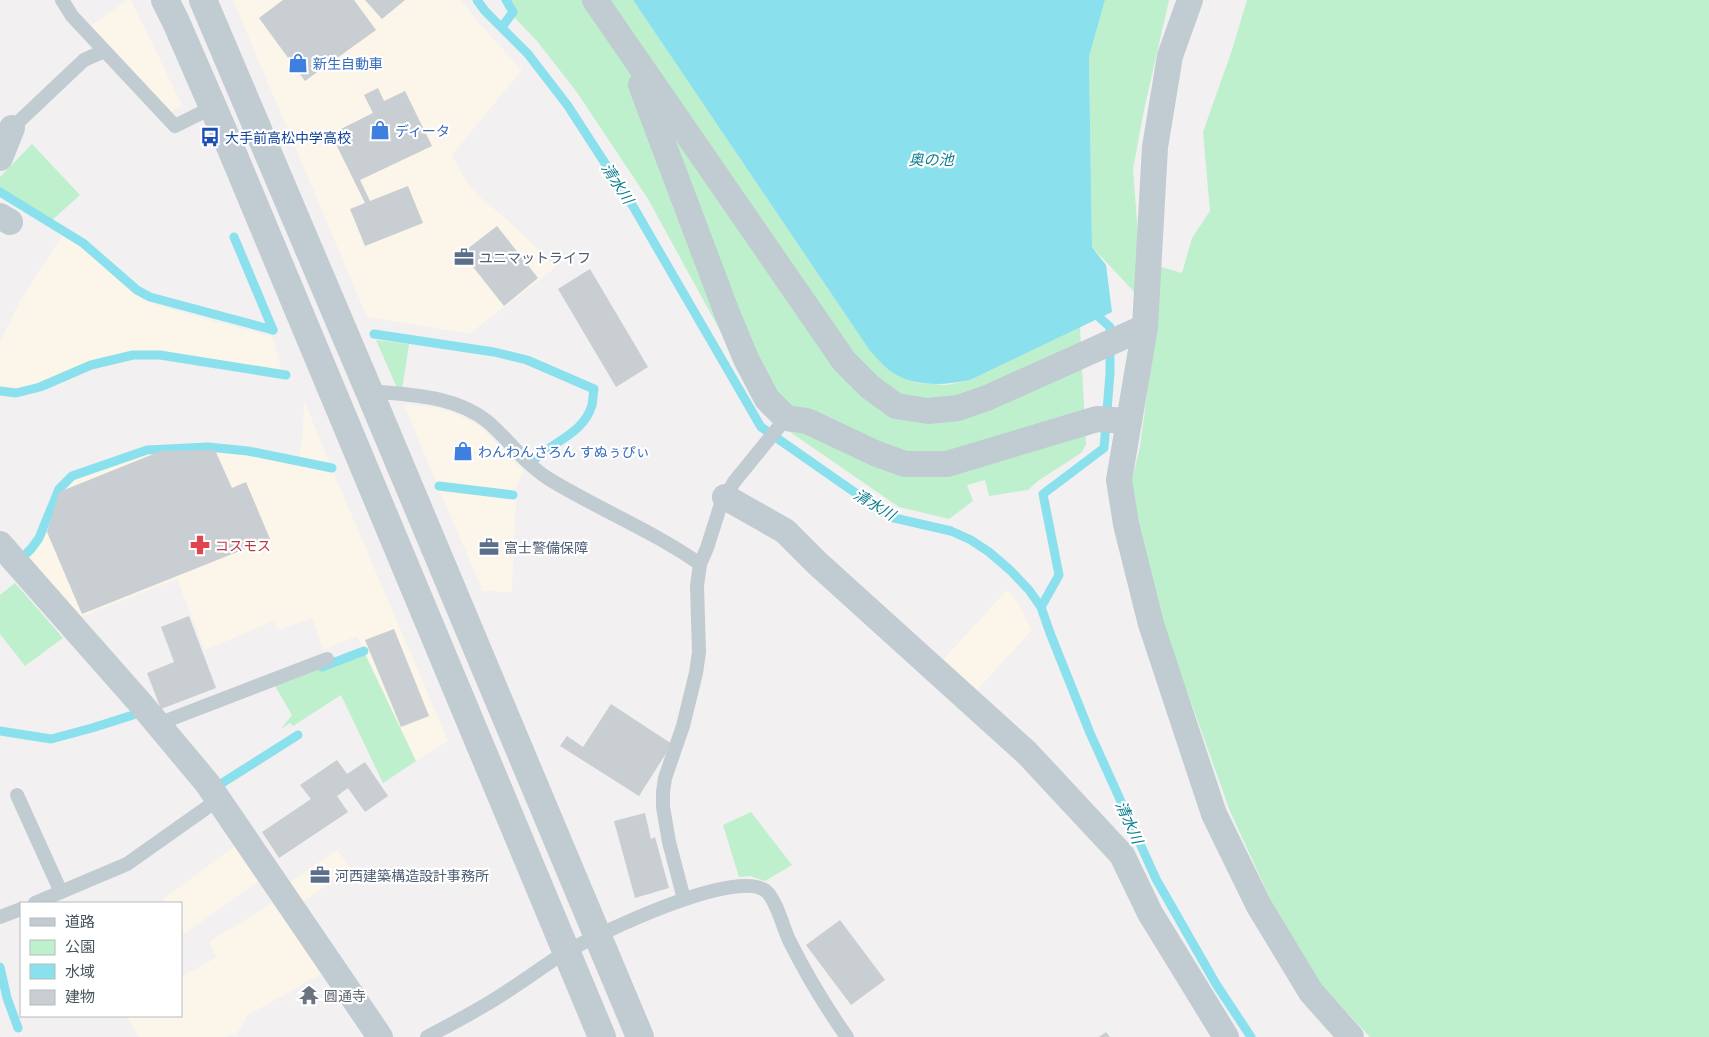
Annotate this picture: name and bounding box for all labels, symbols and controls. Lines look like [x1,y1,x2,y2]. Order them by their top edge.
shop icon: 新生自動車 [287,52,309,74]
place label: 新生自動車 [313,54,383,73]
shop icon: ディータ [369,119,391,141]
place label: ディータ [395,121,450,140]
bus stop icon: 大手前高松中学高校 [199,126,221,148]
place label: 大手前高松中学高校 [225,128,351,147]
water label: 奥の池 [908,149,955,169]
water label: 清水川 [597,159,640,209]
office icon: ユニマットライフ [453,246,475,268]
place label: ユニマットライフ [479,248,591,267]
shop icon: わんわんさろん すぬぅぴぃ [452,440,474,462]
place label: わんわんさろん すぬぅぴぃ [478,442,650,461]
water label: 清水川 [851,484,901,525]
pharmacy icon: コスモス [189,534,211,556]
place label: コスモス [215,536,271,555]
office icon: 富士警備保障 [478,536,500,558]
place label: 富士警備保障 [504,538,588,557]
water label: 清水川 [1112,797,1149,848]
office icon: 河西建築構造設計事務所 [309,864,331,886]
place label: 河西建築構造設計事務所 [335,866,489,885]
legend [20,902,182,1017]
text: 道路 [65,911,95,931]
text: 公園 [65,936,95,956]
text: 水域 [65,961,95,981]
temple icon: 圓通寺 [298,984,320,1006]
text: 建物 [65,986,95,1006]
place label: 圓通寺 [324,986,366,1005]

